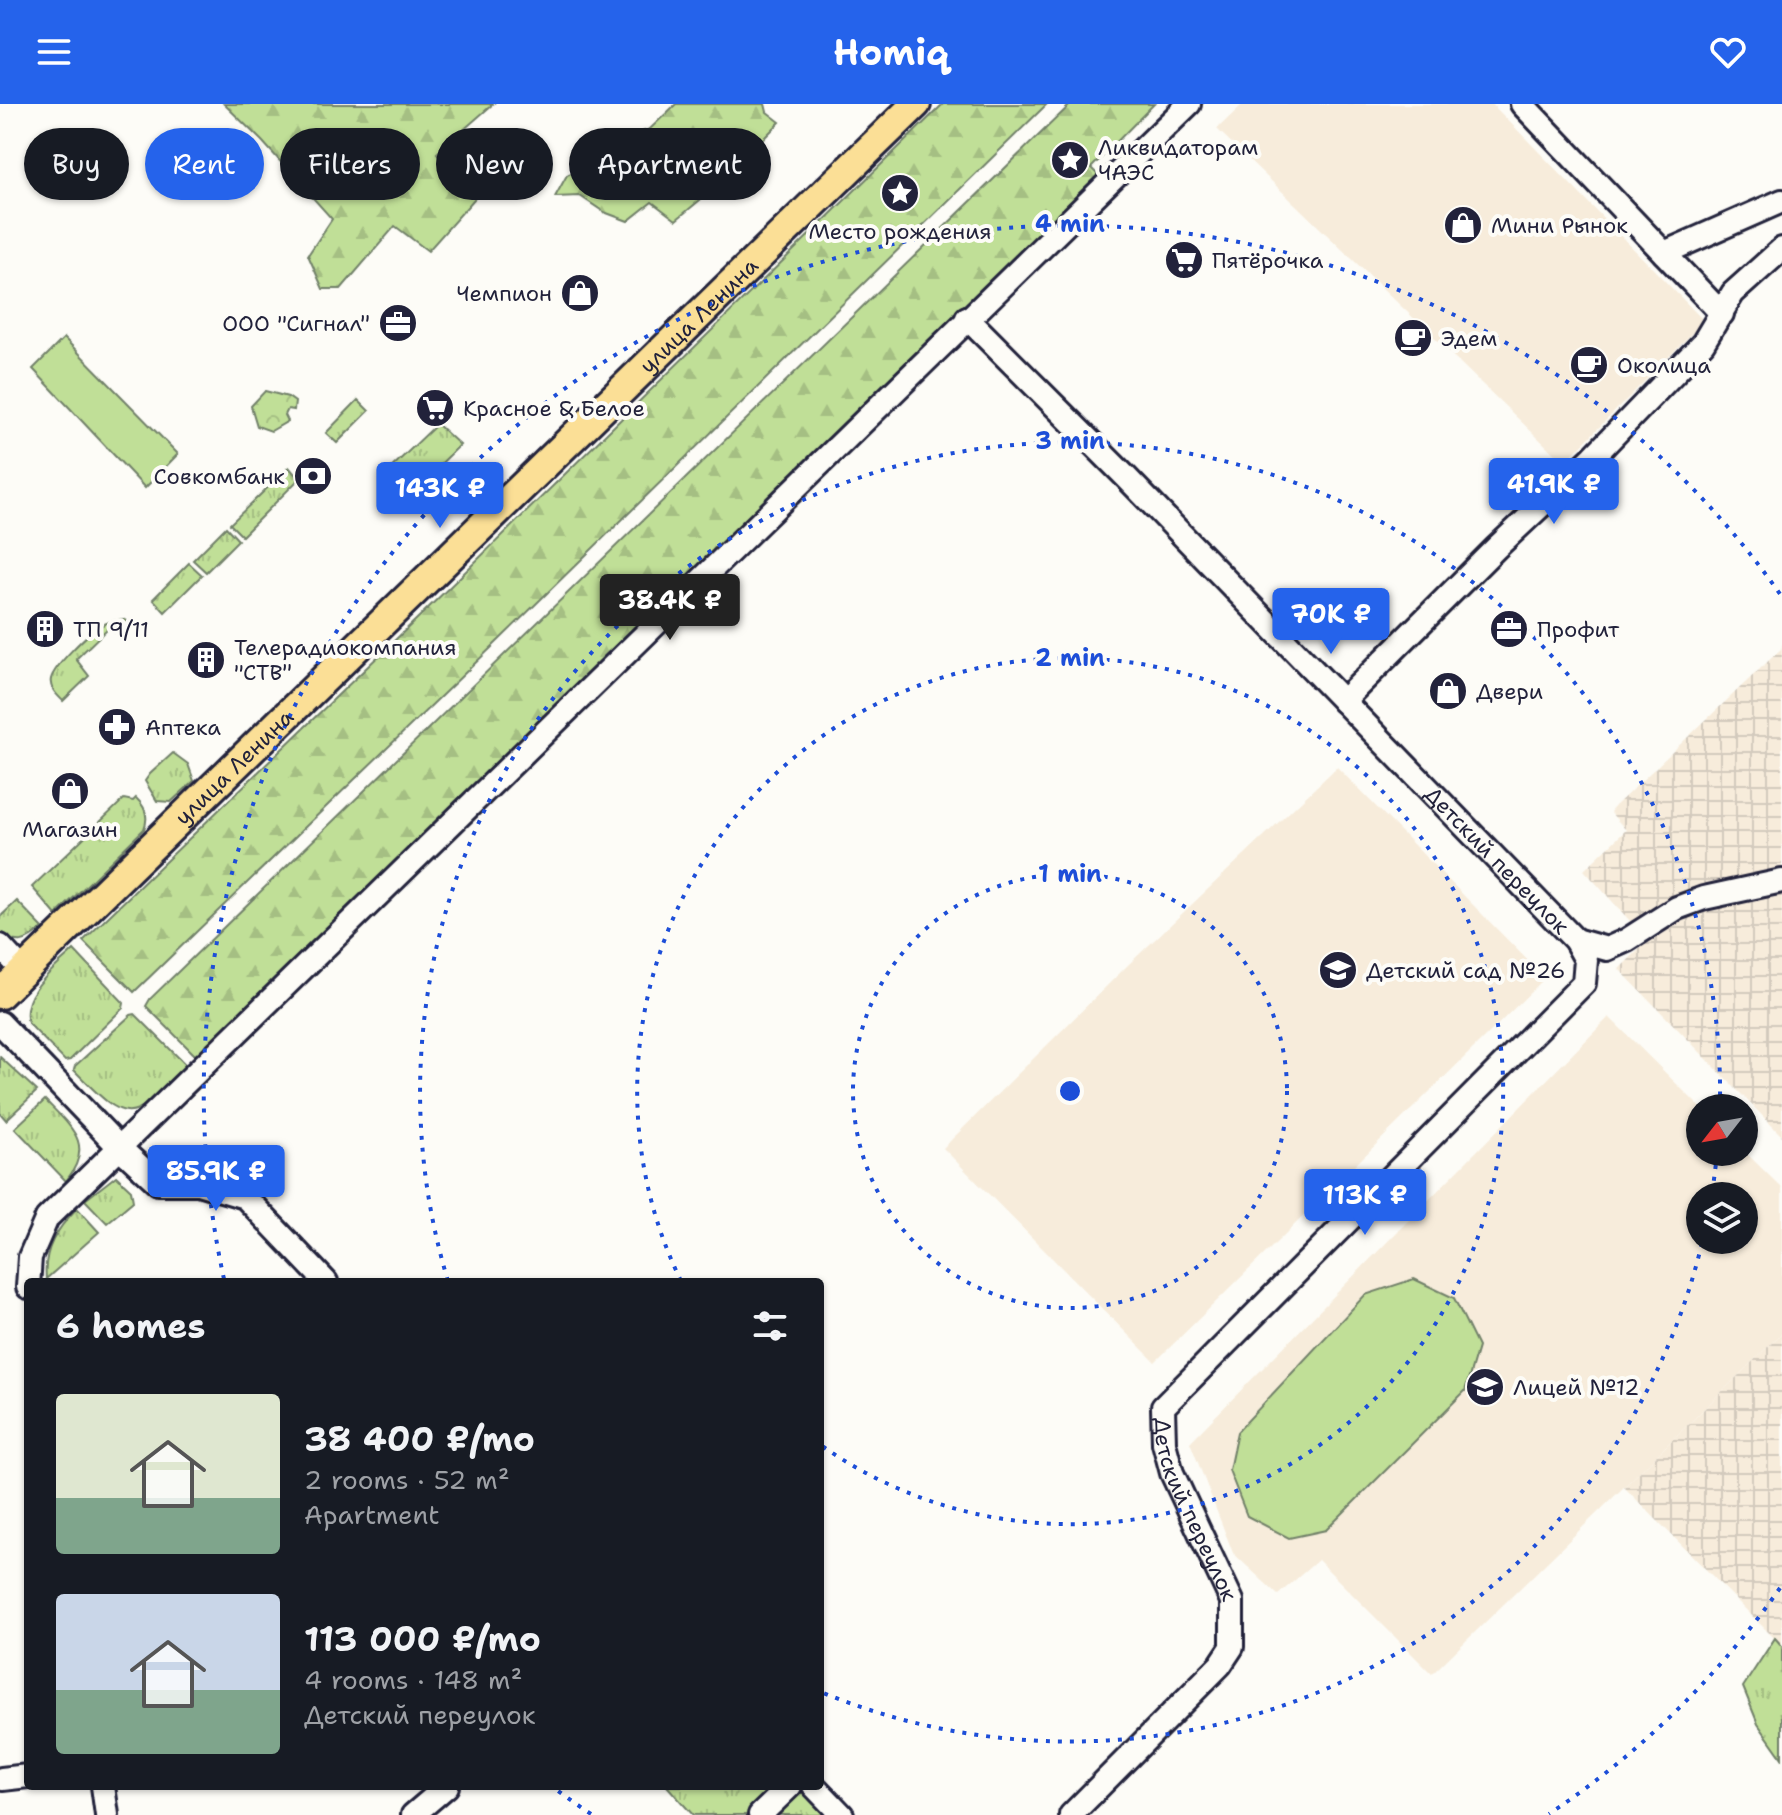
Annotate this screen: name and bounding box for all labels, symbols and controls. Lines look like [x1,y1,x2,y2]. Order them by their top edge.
text: Homiq [833,28,949,77]
icon: menu [32,30,76,74]
icon: heart [1706,30,1750,74]
chip: Buy [24,128,129,200]
chip: Rent [145,128,264,200]
chip: Filters [280,128,420,200]
chip: New [436,128,553,200]
chip: Apartment [569,128,771,200]
place label: Ликвидаторам ЧАЭС [1098,133,1258,187]
place icon: Ликвидаторам ЧАЭС [1049,139,1091,181]
place icon: Место рождения [879,172,921,214]
shop icon: Мини Рынок [1442,204,1484,246]
text: 4 min [1035,208,1105,240]
place label: Мини Рынок [1491,211,1628,240]
place label: Место рождения [808,217,992,246]
supermarket icon: Пятёрочка [1163,239,1205,281]
place label: Пятёрочка [1212,246,1324,275]
street label: улица Ленина [633,251,765,380]
shop icon: Чемпион [559,272,601,314]
place label: Чемпион [456,279,552,308]
office icon: ООО "Сигнал" [377,302,419,344]
place label: ООО "Сигнал" [222,309,370,338]
cafe icon: Эдем [1392,317,1434,359]
place label: Эдем [1441,324,1497,353]
cafe icon: Околица [1568,344,1610,386]
place label: Околица [1617,351,1711,380]
supermarket icon: Красное & Белое [414,387,456,429]
place label: Красное & Белое [463,394,645,423]
text: 3 min [1035,425,1105,457]
bank icon: Совкомбанк [292,455,334,497]
pin: 41.9K ₽ [1480,458,1628,526]
place label: Совкомбанк [154,462,285,491]
pin: 143K ₽ [375,462,505,530]
text: 41.9K ₽ [1507,466,1601,501]
text: 143K ₽ [394,470,486,505]
pin: 38.4K ₽ [596,574,744,642]
text: 38.4K ₽ [618,582,722,617]
pin: 70K ₽ [1275,588,1387,656]
text: 70K ₽ [1290,596,1372,631]
building icon: ТП 9/11 [24,608,66,650]
office icon: Профит [1488,608,1530,650]
place label: ТП 9/11 [73,615,149,644]
place label: Профит [1537,615,1620,644]
place label: Телерадиокомпания "СТВ" [234,633,457,687]
building icon: Телерадиокомпания "СТВ" [185,639,227,681]
text: 2 min [1035,642,1105,674]
shop icon: Двери [1427,670,1469,712]
place label: Двери [1476,677,1543,706]
street label: улица Ленина [169,703,300,831]
pharmacy icon: Аптека [96,706,138,748]
place label: Аптека [145,713,221,742]
shop icon: Магазин [49,770,91,812]
street label: Детский переулок [1418,780,1576,941]
place label: Магазин [22,815,118,844]
text: 1 min [1038,858,1102,890]
school or university icon: Детский сад №26 [1317,949,1359,991]
place label: Детский сад №26 [1366,956,1566,985]
centre of rings [1056,1077,1084,1105]
north arrow [1686,1094,1758,1166]
map controls [1686,1094,1758,1254]
pin: 85.9K ₽ [142,1145,290,1213]
text: 85.9K ₽ [166,1153,266,1188]
pin: 113K ₽ [1300,1169,1430,1237]
text: 113K ₽ [1322,1177,1408,1212]
button: layers [1686,1182,1758,1254]
text: 6 homes [56,1303,205,1349]
icon: filters [748,1304,792,1348]
school or university icon: Лицей №12 [1464,1366,1506,1408]
place label: Лицей №12 [1513,1373,1639,1402]
text: 38 400 ₽/mo [304,1416,535,1462]
street label: Детский переулок [1148,1417,1244,1606]
icon: home [120,1426,216,1522]
text: 2 rooms · 52 m² [304,1462,510,1497]
text: Apartment [304,1497,440,1532]
text: 113 000 ₽/mo [304,1616,541,1662]
icon: home [120,1626,216,1722]
text: 4 rooms · 148 m² [304,1662,522,1697]
text: Детский переулок [304,1697,535,1732]

